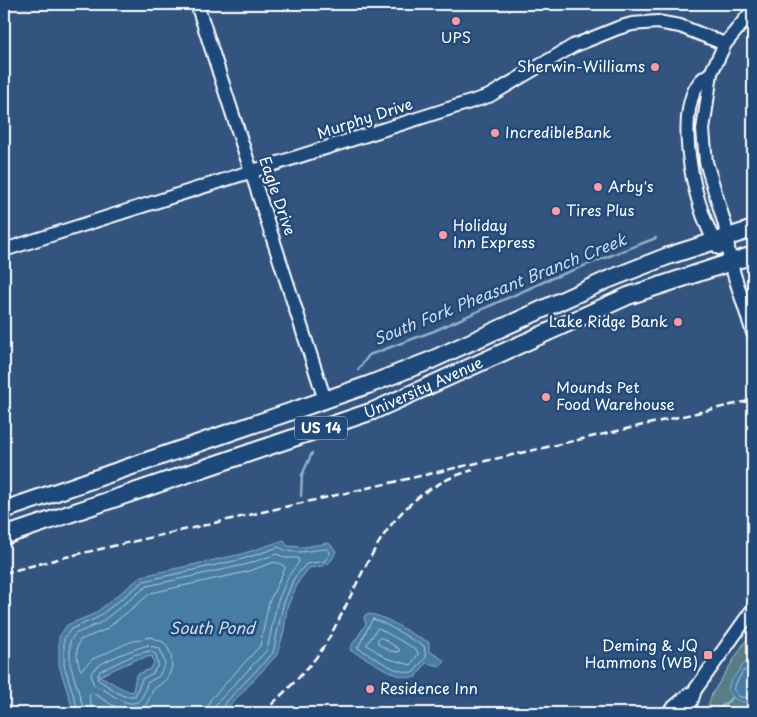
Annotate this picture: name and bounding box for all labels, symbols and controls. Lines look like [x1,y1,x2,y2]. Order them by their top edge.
marker: UPS [450,15,462,27]
place label: UPS [441,25,471,48]
place label: Sherwin-Williams [517,54,645,77]
marker: Sherwin-Williams [649,61,661,73]
street label: Murphy Drive [314,91,415,144]
place label: IncredibleBank [505,120,611,143]
marker: IncredibleBank [489,127,501,139]
street label: Eagle Drive [254,153,303,238]
place label: Arby's [608,174,654,197]
marker: Arby's [592,181,604,193]
place label: Tires Plus [566,198,634,221]
marker: Tires Plus [550,205,562,217]
place label: Holiday Inn Express [453,213,535,253]
water label: South Fork Pheasant Branch Creek [370,226,631,350]
marker: Holiday Inn Express [437,229,449,241]
place label: Lake Ridge Bank [549,309,668,332]
marker: Lake Ridge Bank [672,316,684,328]
street label: University Avenue [361,350,486,423]
place label: Mounds Pet Food Warehouse [556,375,675,415]
marker: Mounds Pet Food Warehouse [540,391,552,403]
road number: US 14 [295,416,347,439]
water label: South Pond [170,615,257,639]
place label: Deming & JQ Hammons (WB) [585,633,698,673]
marker: Deming & JQ Hammons (WB) [702,649,714,661]
place label: Residence Inn [380,676,478,699]
marker: Residence Inn [364,683,376,695]

